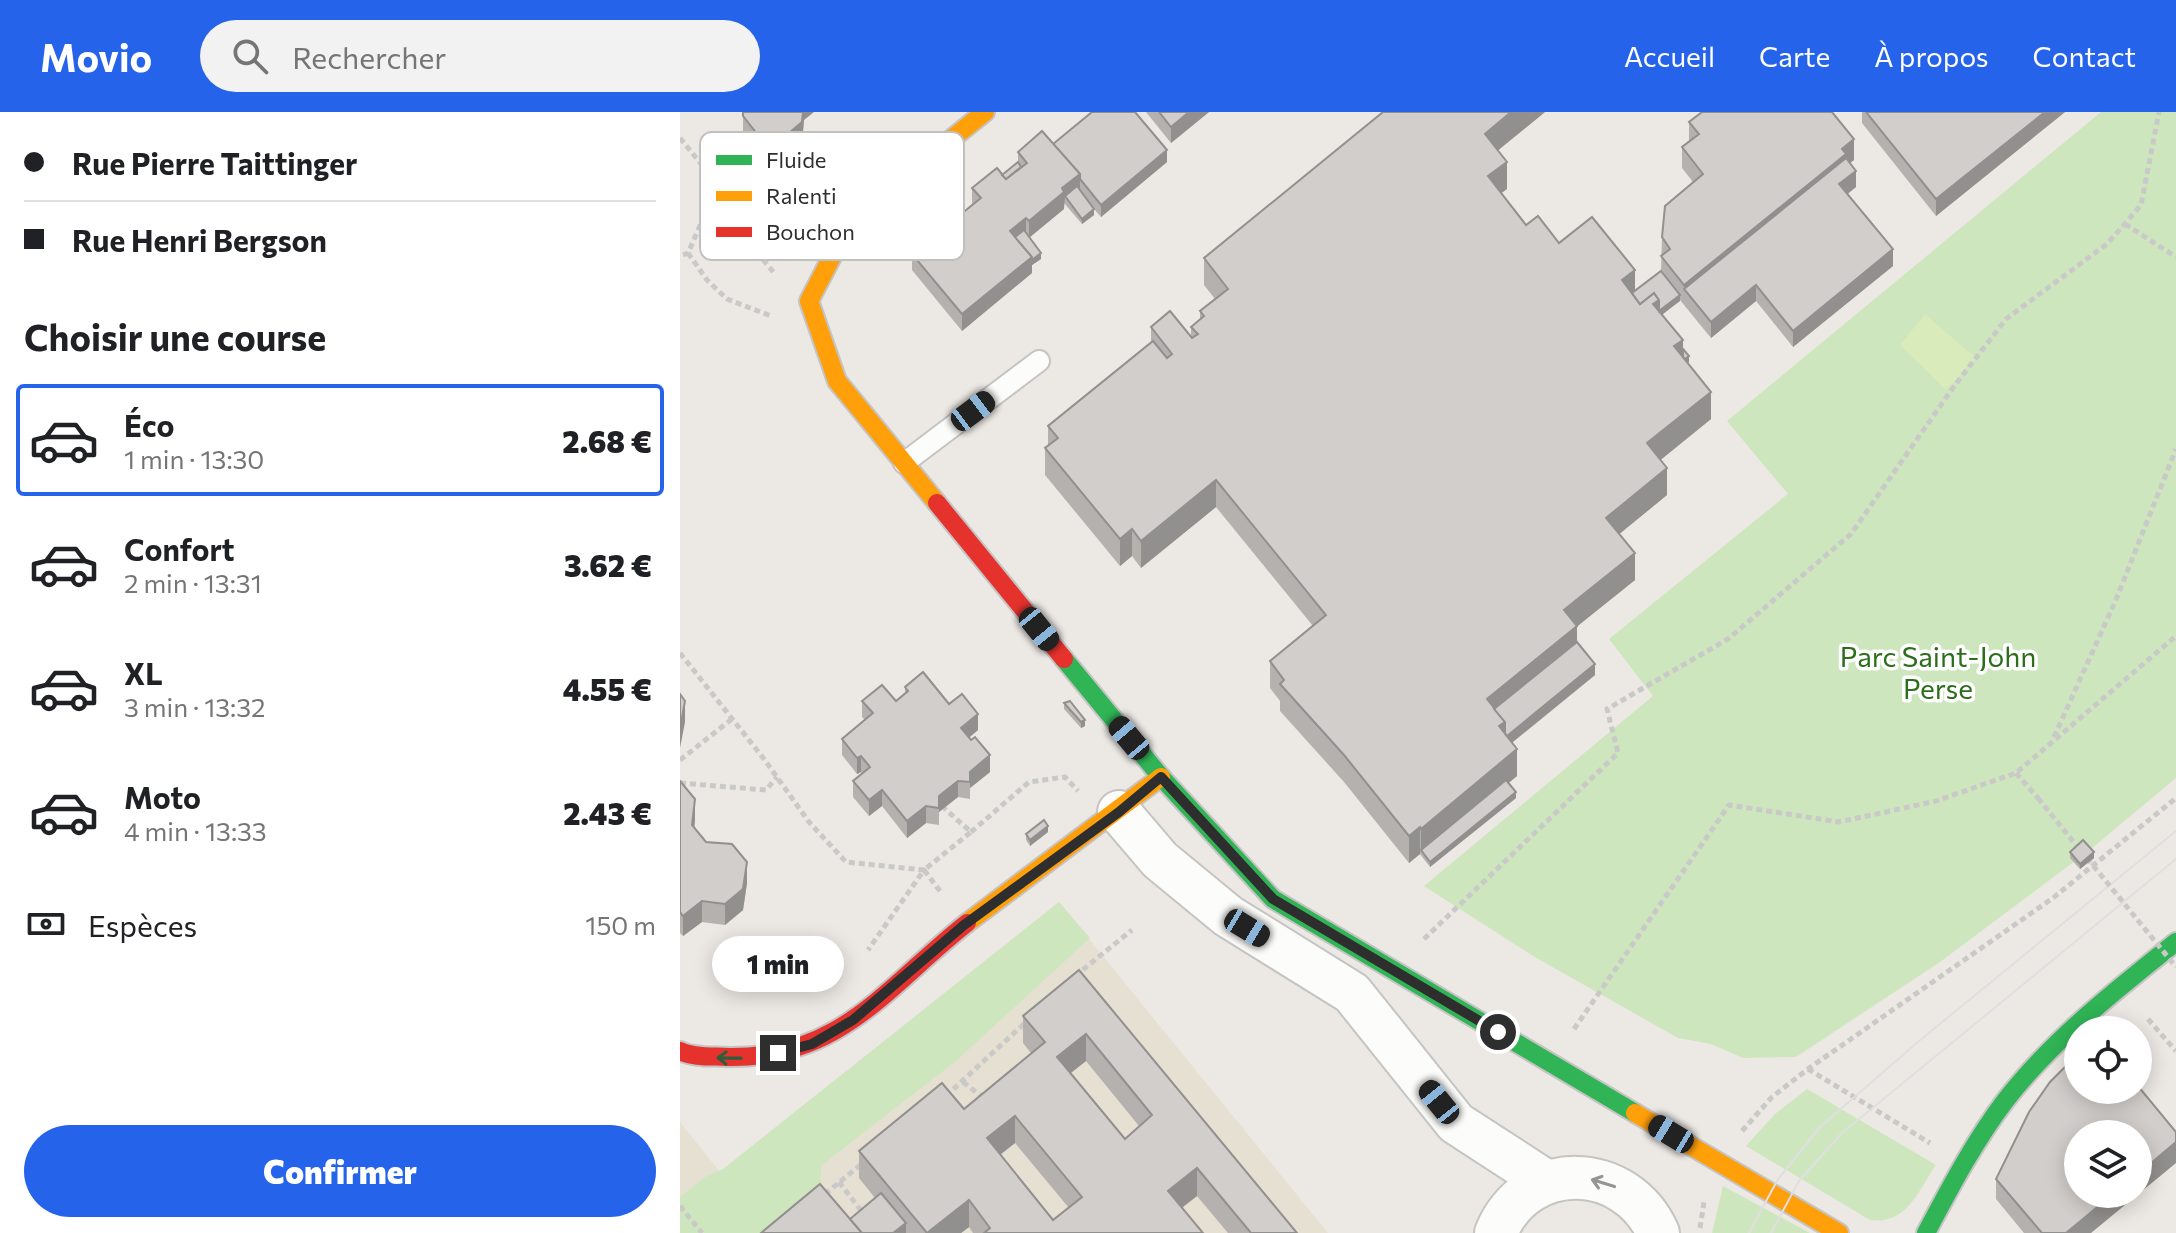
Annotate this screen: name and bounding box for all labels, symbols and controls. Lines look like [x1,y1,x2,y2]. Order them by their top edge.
search box [200,20,760,92]
text: Movio [40,33,152,80]
icon: search [228,34,272,78]
text: Rechercher [292,38,446,75]
text: Accueil [1624,39,1715,73]
text: Carte [1759,39,1830,73]
text: À propos [1874,39,1989,73]
text: Contact [2033,39,2136,73]
legend [700,132,964,260]
text: Rue Pierre Taittinger [72,144,357,181]
text: Fluide [766,146,826,173]
text: Ralenti [766,182,837,209]
text: Bouchon [766,218,855,245]
text: Rue Henri Bergson [72,221,327,258]
text: Choisir une course [24,314,326,358]
car [947,387,999,435]
icon: car [28,404,100,476]
text: Éco [124,406,174,443]
text: 2.68 € [562,422,652,459]
text: 1 min · 13:30 [124,443,264,474]
icon: car [28,528,100,600]
text: Confort [124,530,235,567]
text: 3.62 € [564,546,652,583]
text: 2 min · 13:31 [124,567,262,598]
car [1015,603,1063,655]
park label: Parc Saint-John Perse [1840,639,2036,705]
icon: car [28,652,100,724]
text: XL [124,654,163,691]
text: 4.55 € [563,670,652,707]
text: 3 min · 13:32 [124,691,265,722]
car [1104,712,1154,764]
icon: car [28,776,100,848]
text: Moto [124,778,201,815]
text: 2.43 € [563,794,652,831]
text: 4 min · 13:33 [124,815,267,846]
icon: cash [24,902,68,946]
car [1220,905,1274,951]
text: Espèces [88,906,197,943]
text: 150 m [585,909,656,940]
callout: 1 min [712,937,844,993]
text: 1 min [747,948,809,979]
route start [1480,1014,1516,1050]
map controls [2064,1016,2152,1208]
button: locate [2064,1016,2152,1104]
route end [760,1035,796,1071]
one-way arrow [716,1050,743,1065]
car [1415,1076,1463,1128]
car [1644,1111,1698,1157]
button: layers [2064,1120,2152,1208]
button: Confirmer [24,1125,656,1217]
one-way arrow [1591,1175,1616,1189]

